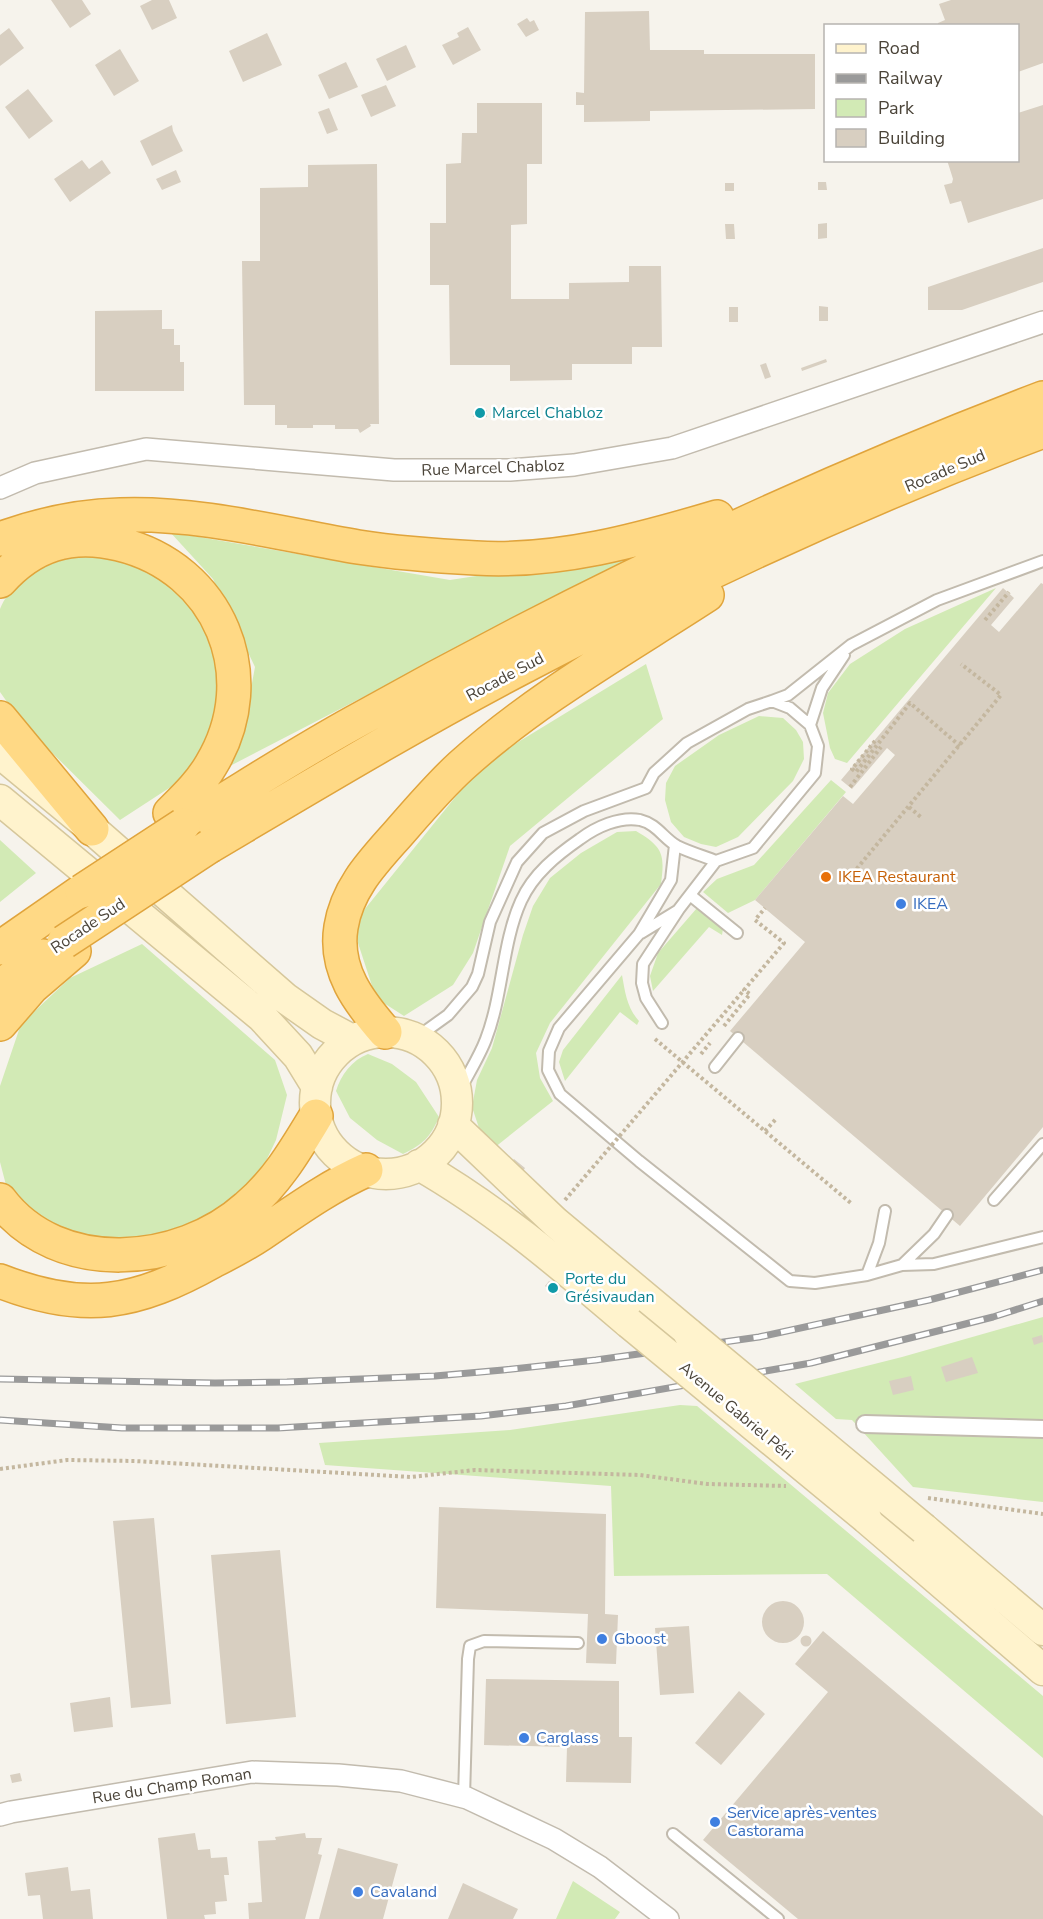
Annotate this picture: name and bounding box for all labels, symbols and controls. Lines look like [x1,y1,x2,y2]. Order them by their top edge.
legend [824,24,1019,162]
text: Road [878,36,920,60]
text: Railway [878,66,943,90]
text: Park [878,96,915,120]
text: Building [878,126,945,150]
place label: Marcel Chabloz [492,402,603,424]
marker: Marcel Chabloz [473,406,487,420]
street label: Rocade Sud [901,444,989,498]
street label: Rue Marcel Chabloz [421,455,565,481]
street label: Rocade Sud [462,647,548,707]
place label: IKEA Restaurant [838,866,956,888]
marker: IKEA Restaurant [819,870,833,884]
street label: Rocade Sud [46,893,130,959]
place label: IKEA [913,893,948,915]
marker: IKEA [894,897,908,911]
place label: Porte du Grésivaudan [565,1268,655,1308]
marker: Porte du Grésivaudan [546,1281,560,1295]
street label: Avenue Gabriel Péri [674,1357,798,1465]
place label: Gboost [614,1628,666,1650]
marker: Gboost [595,1632,609,1646]
place label: Carglass [536,1727,599,1749]
marker: Carglass [517,1731,531,1745]
street label: Rue du Champ Roman [91,1763,253,1809]
place label: Service après-ventes Castorama [727,1802,877,1842]
marker: Service après-ventes Castorama [708,1815,722,1829]
place label: Cavaland [370,1881,437,1903]
marker: Cavaland [351,1885,365,1899]

